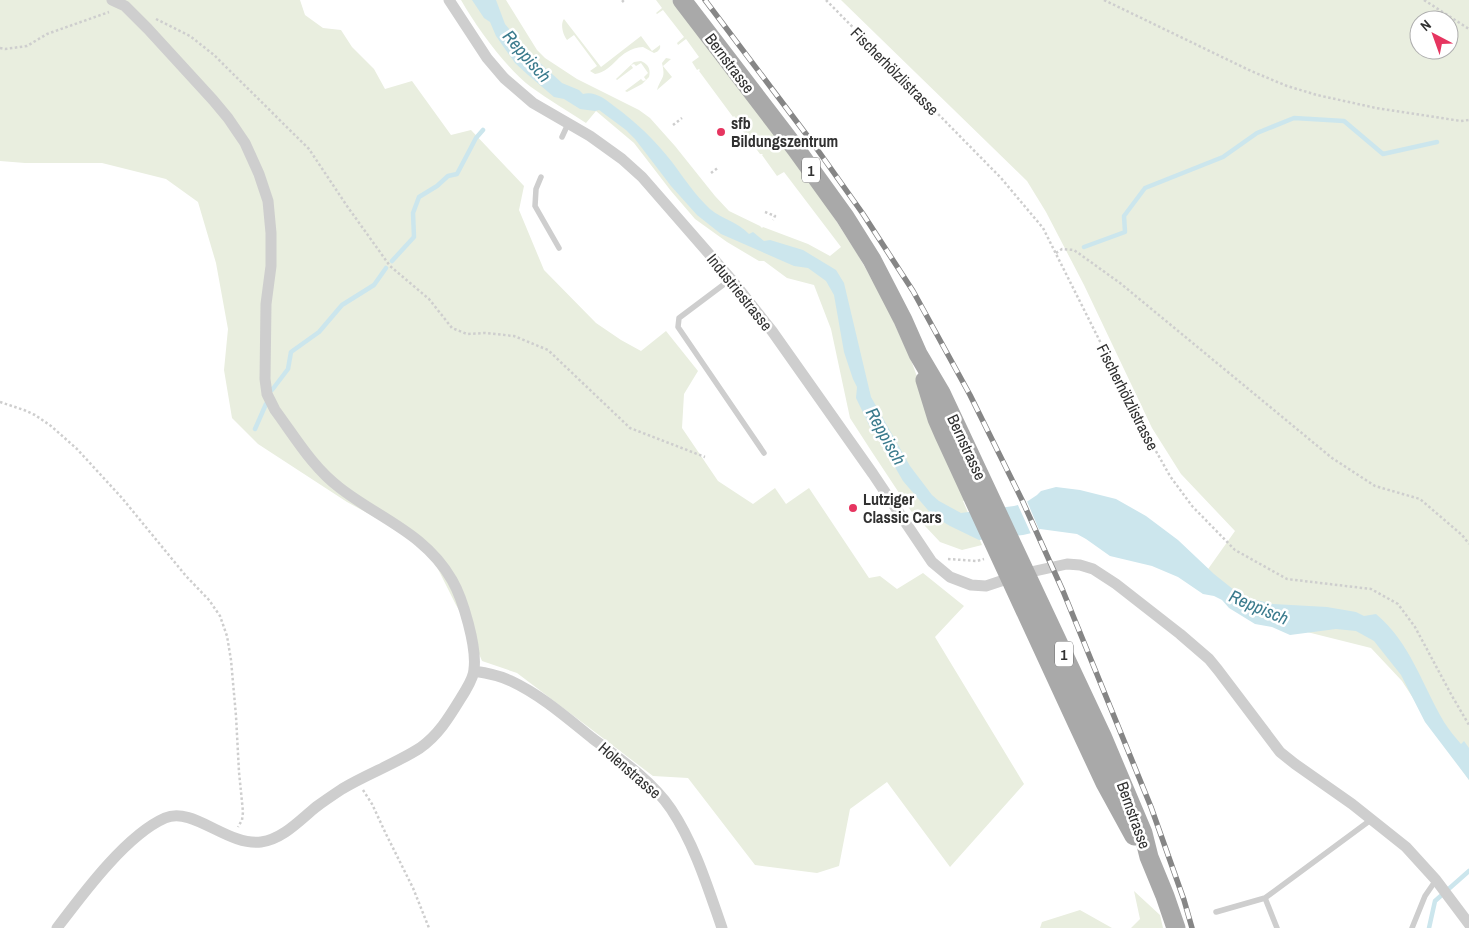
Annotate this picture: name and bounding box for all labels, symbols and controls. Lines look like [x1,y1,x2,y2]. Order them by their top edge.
north arrow [1409,10,1459,60]
text: N [1416,16,1435,35]
street label: Fischerhölzlistrasse [846,22,944,120]
water label: Reppisch [497,24,557,88]
street label: Bernstrasse [700,28,760,98]
place label: sfb Bildungszentrum [731,112,838,152]
marker: sfb Bildungszentrum [715,126,727,138]
road number: 1 [802,158,820,182]
street label: Industriestrasse [702,249,778,335]
street label: Fischerhölzlistrasse [1092,340,1164,454]
water label: Reppisch [860,403,912,469]
street label: Bernstrasse [942,411,992,483]
place label: Lutziger Classic Cars [863,488,942,528]
marker: Lutziger Classic Cars [847,502,859,514]
water label: Reppisch [1225,583,1293,631]
road number: 1 [1055,642,1073,666]
street label: Holenstrasse [594,737,666,803]
street label: Bernstrasse [1112,778,1156,852]

